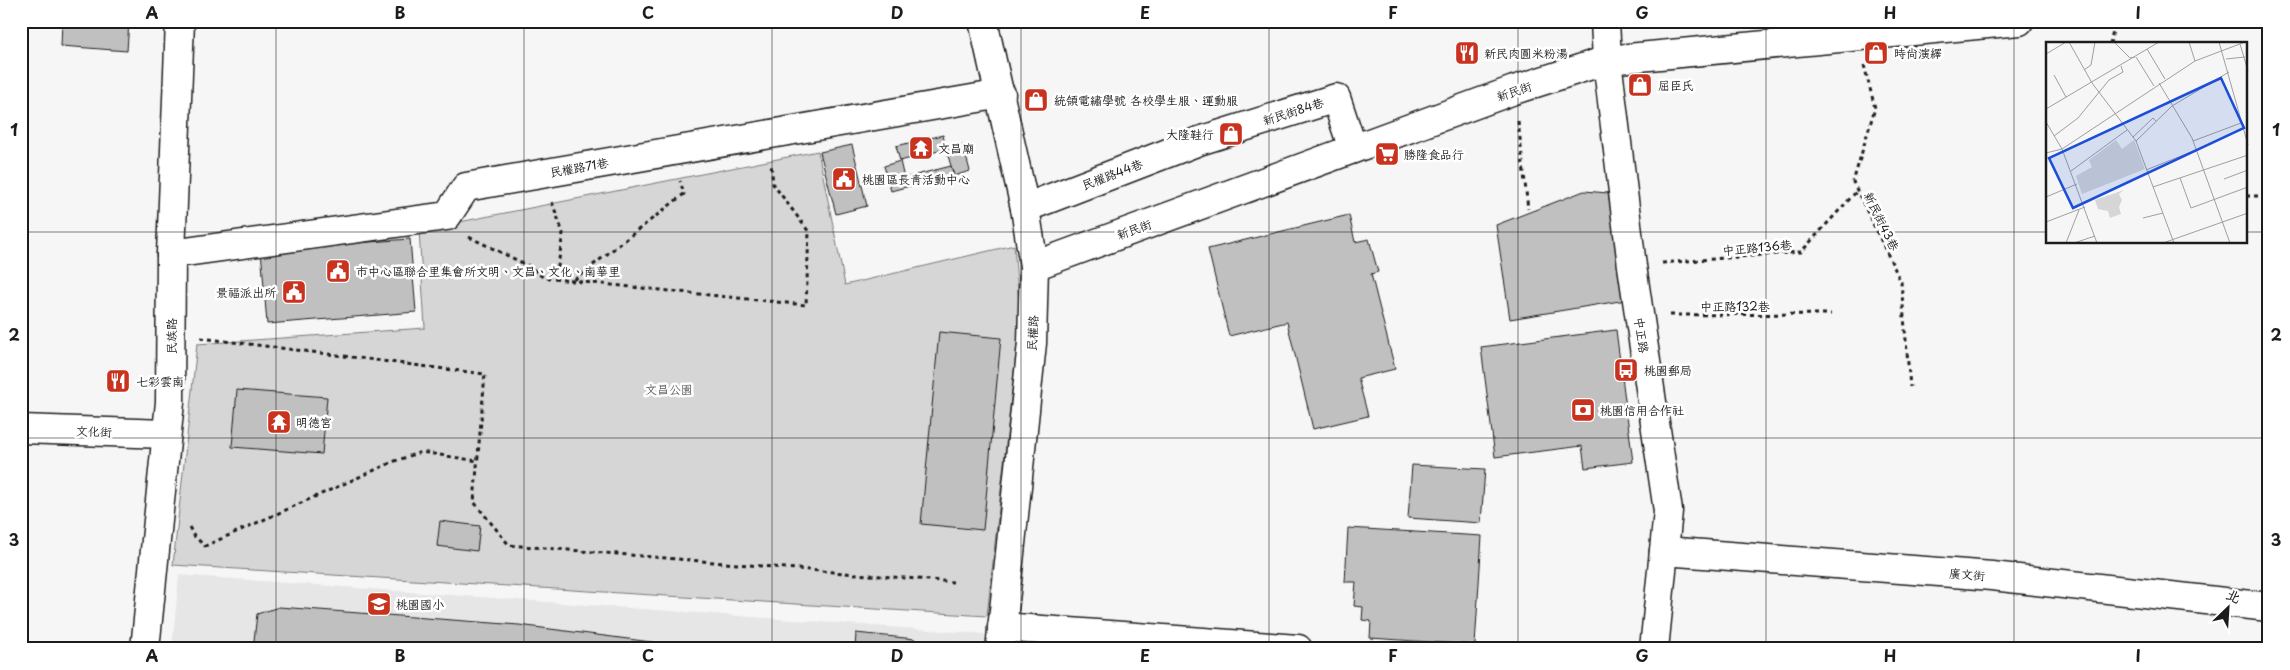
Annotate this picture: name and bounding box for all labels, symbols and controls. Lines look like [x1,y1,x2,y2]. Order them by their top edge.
text: A [146,0,159,24]
text: B [395,0,406,24]
text: C [642,0,654,24]
text: D [891,0,903,24]
text: E [1140,0,1150,24]
text: F [1388,0,1398,24]
text: G [1635,0,1649,24]
text: H [1884,0,1896,24]
text: I [2135,0,2141,24]
restaurant icon: 新民肉圓米粉湯 [1454,40,1480,66]
shop icon: 時尚演繹 [1863,40,1889,66]
inset map [2046,42,2248,244]
place label: 新民肉圓米粉湯 [1484,44,1568,62]
place label: 時尚演繹 [1894,44,1942,62]
shop icon: 屈臣氏 [1627,72,1653,98]
place label: 屈臣氏 [1658,76,1694,94]
street label: 新民街 [1494,77,1534,105]
shop icon: 統領電繡學號 各校學生服、運動服 [1023,87,1049,113]
place label: 統領電繡學號 各校學生服、運動服 [1054,91,1238,109]
street label: 新民街84巷 [1260,93,1326,129]
text: 1 [10,117,18,141]
text: 1 [2272,117,2280,141]
shop icon: 大隆鞋行 [1218,121,1244,147]
place label: 大隆鞋行 [1166,125,1214,143]
temple icon: 文昌廟 [908,135,934,161]
place label: 文昌廟 [938,139,974,157]
supermarket icon: 勝隆食品行 [1374,141,1400,167]
place label: 勝隆食品行 [1404,145,1464,163]
street label: 民權路71巷 [548,153,610,181]
street label: 民權路44巷 [1079,154,1145,194]
public building icon: 桃園區長青活動中心 [831,166,857,192]
place label: 桃園區長青活動中心 [862,170,970,188]
street label: 新民街43巷 [1860,188,1904,254]
street label: 新民街 [1114,214,1154,244]
street label: 中正路136巷 [1721,235,1793,259]
public building icon: 市中心區聯合里集會所文明、文昌、文化、南華里 [325,258,351,284]
place label: 市中心區聯合里集會所文明、文昌、文化、南華里 [356,262,620,280]
public building icon: 景福派出所 [281,279,307,305]
place label: 景福派出所 [216,283,277,301]
street label: 中正路132巷 [1700,297,1770,315]
street label: 民權路 [1022,315,1042,351]
street label: 中正路 [1631,316,1653,354]
street label: 民族路 [162,318,180,354]
text: 2 [8,322,20,346]
text: 2 [2270,322,2282,346]
bus stop icon: 桃園郵局 [1613,357,1639,383]
place label: 桃園郵局 [1644,361,1692,379]
restaurant icon: 七彩雲南 [105,368,131,394]
place label: 七彩雲南 [136,372,184,390]
park label: 文昌公園 [645,380,693,398]
bank icon: 桃園信用合作社 [1570,397,1596,423]
place label: 桃園信用合作社 [1600,401,1684,419]
temple icon: 明德宮 [266,409,292,435]
place label: 明德宮 [296,413,332,431]
street label: 文化街 [76,421,112,441]
text: 3 [9,527,19,551]
text: 3 [2271,527,2281,551]
street label: 廣文街 [1948,564,1986,584]
north arrow [2202,582,2252,632]
text: 北 [2223,583,2244,608]
school or university icon: 桃園國小 [366,591,392,617]
place label: 桃園國小 [396,595,444,613]
text: A [146,643,159,667]
text: B [395,643,406,667]
text: C [642,643,654,667]
text: D [891,643,903,667]
text: E [1140,643,1150,667]
text: F [1388,643,1398,667]
text: G [1635,643,1649,667]
text: H [1884,643,1896,667]
text: I [2135,643,2141,667]

